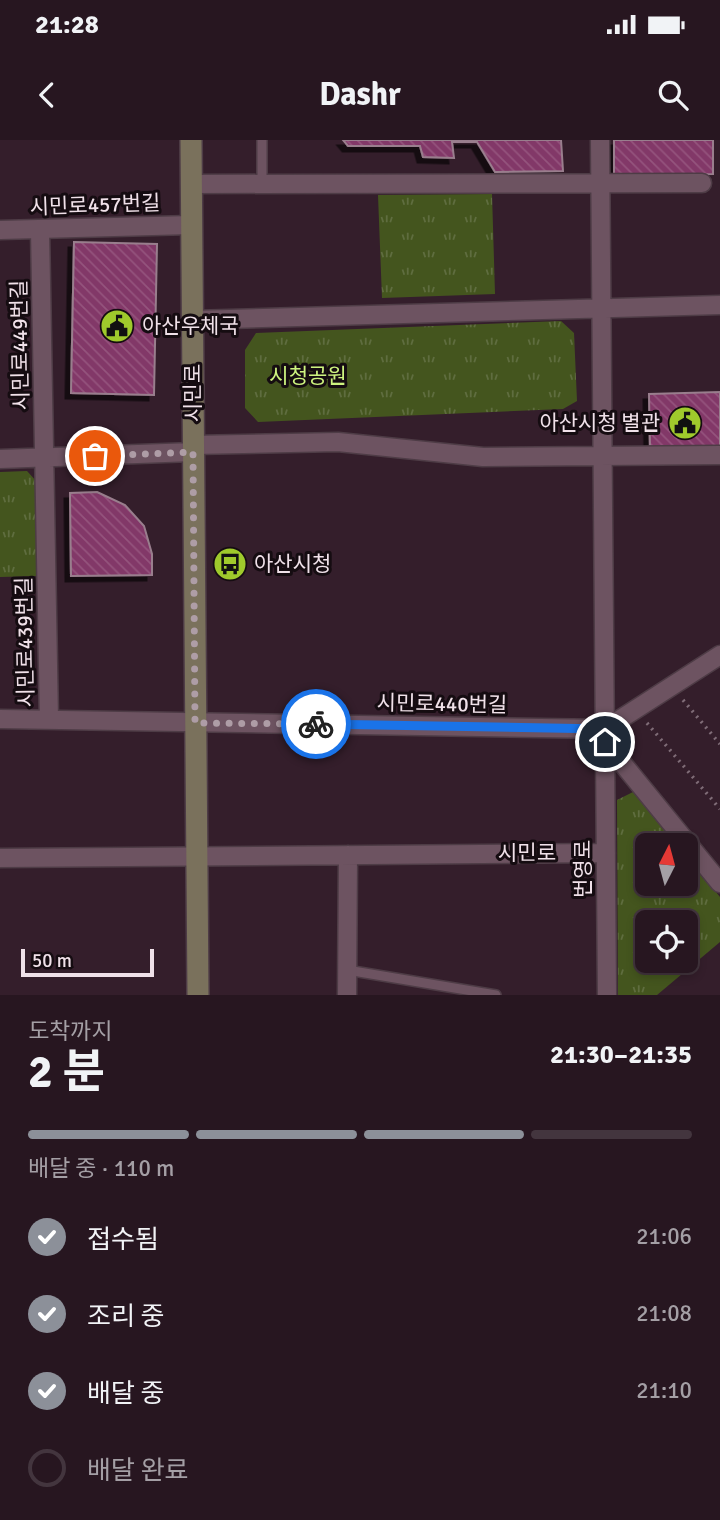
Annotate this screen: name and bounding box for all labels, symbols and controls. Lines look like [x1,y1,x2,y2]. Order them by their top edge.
text: 21:28 [35,9,99,41]
text: Dashr [319,75,401,114]
icon: back [28,76,66,114]
icon: search [654,76,692,114]
street label: 시민로457번길 [29,190,161,220]
street label: 시민로449번길 [6,279,34,411]
public building icon: 아산우체국 [98,307,136,345]
place label: 아산우체국 [142,313,239,339]
park label: 시청공원 [269,363,347,389]
street label: 시민로 [180,364,206,422]
public building icon: 아산시청 별관 [666,404,704,442]
place label: 아산시청 별관 [539,410,660,436]
pin [65,426,125,486]
icon: bag [76,437,114,475]
bus stop icon: 아산시청 [211,545,249,583]
place label: 아산시청 [254,551,331,577]
street label: 시민로439번길 [11,576,39,708]
courier [281,689,351,759]
street label: 시민로440번길 [376,690,508,718]
icon: bike [297,705,335,743]
pin [575,712,635,772]
icon: home [586,723,624,761]
north arrow [635,833,698,896]
map controls [635,833,698,973]
street label: 시민로 [498,840,556,866]
street label: 번영로 [570,840,596,898]
button: locate [635,910,698,973]
scale bar [21,946,154,978]
text: 50 m [32,949,72,973]
text: 도착까지 [28,1017,113,1046]
text: 21:30–21:35 [550,1039,692,1071]
text: 2 분 [28,1044,105,1100]
text: 배달 중 · 110 m [28,1154,174,1183]
icon: check [28,1218,66,1256]
text: 21:06 [636,1222,692,1251]
text: 접수됨 [87,1224,159,1256]
icon: check [28,1295,66,1333]
text: 21:08 [636,1299,692,1328]
text: 조리 중 [87,1301,164,1333]
icon: check [28,1372,66,1410]
text: 21:10 [636,1376,692,1405]
text: 배달 중 [87,1378,164,1410]
text: 배달 완료 [87,1455,188,1487]

